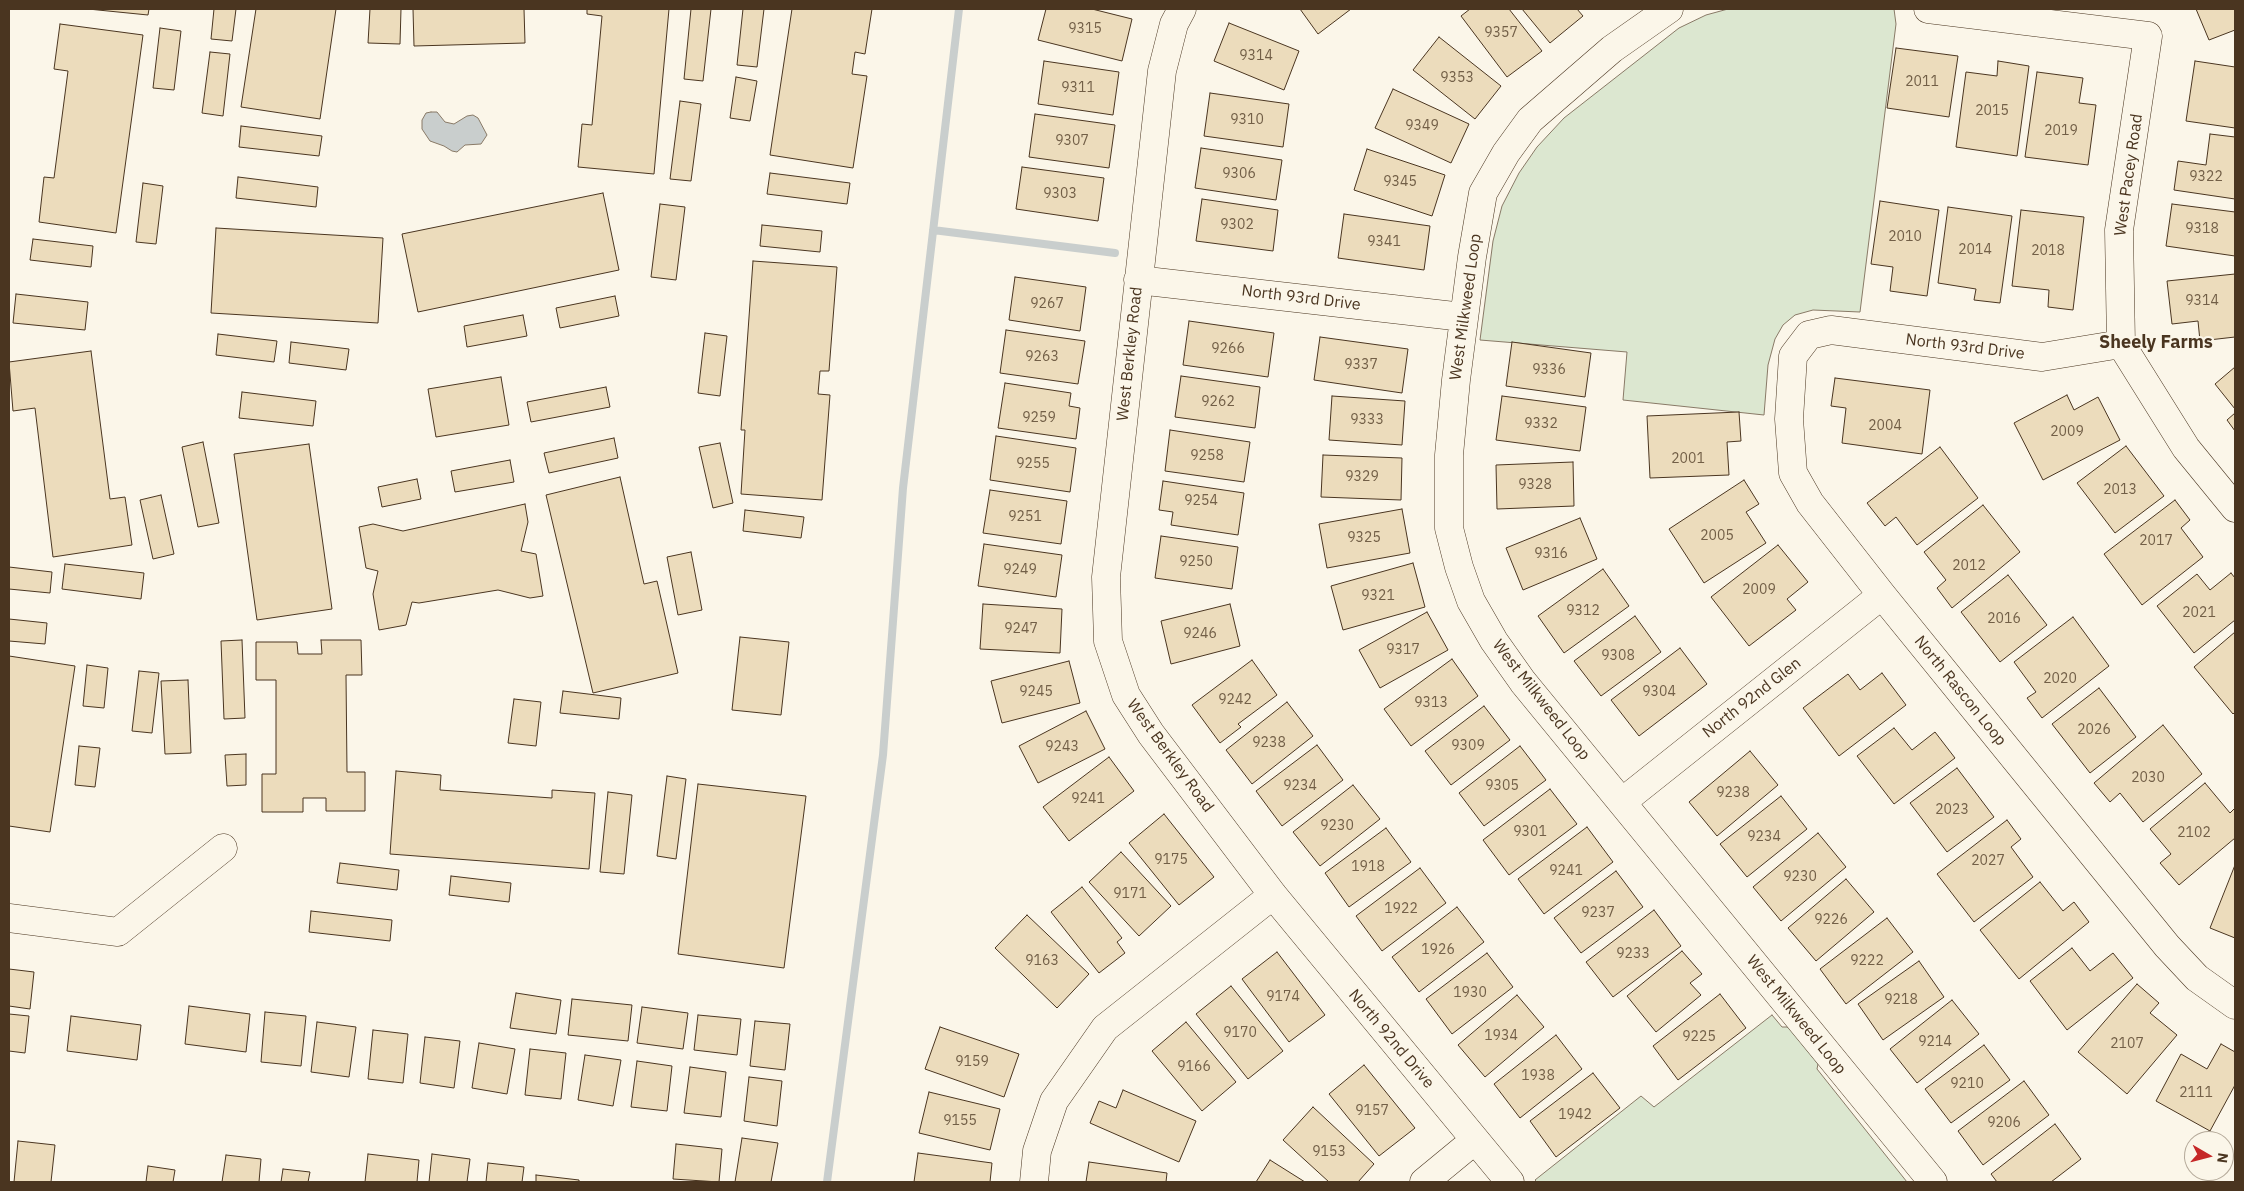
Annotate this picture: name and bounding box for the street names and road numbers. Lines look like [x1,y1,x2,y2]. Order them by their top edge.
street label: West Pacey Road [2111,113,2147,237]
street label: West Milkweed Loop [1446,233,1486,381]
street label: North 93rd Drive [1240,281,1362,315]
street label: West Berkley Road [1113,286,1147,422]
street label: North 93rd Drive [1904,330,2026,364]
street label: North Rascon Loop [1910,632,2010,750]
street label: West Milkweed Loop [1488,636,1594,764]
street label: North 92nd Glen [1699,654,1805,742]
street label: West Berkley Road [1123,696,1217,816]
street label: West Milkweed Loop [1742,952,1850,1078]
street label: North 92nd Drive [1344,986,1438,1092]

